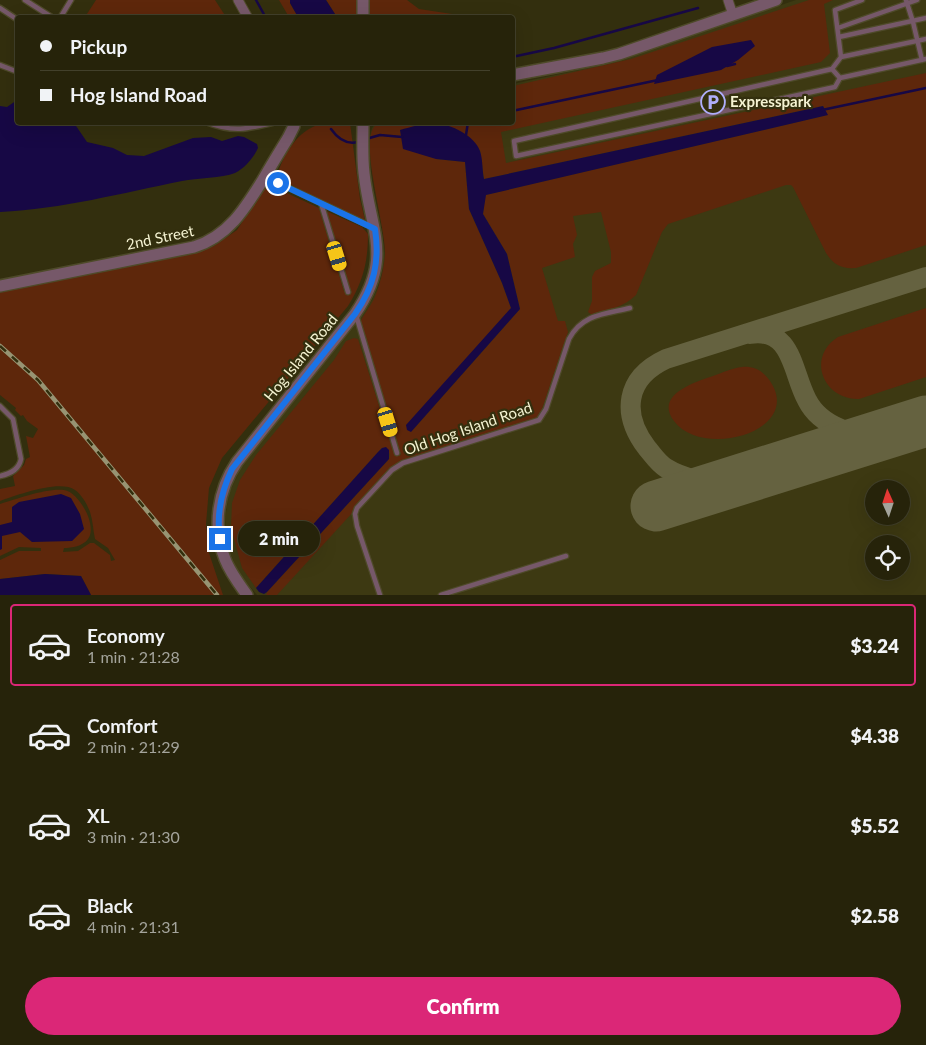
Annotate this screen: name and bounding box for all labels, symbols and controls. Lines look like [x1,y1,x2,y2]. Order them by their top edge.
text: Pickup [70,35,127,58]
text: Hog Island Road [70,83,207,106]
parking icon: Expresspark [700,89,726,115]
place label: Expresspark [730,92,812,110]
route start [267,172,289,194]
street label: 2nd Street [124,221,196,253]
car [325,239,348,273]
street label: Hog Island Road [260,310,341,404]
street label: Old Hog Island Road [401,398,534,458]
car [376,405,399,439]
north arrow [865,480,910,525]
map controls [865,480,910,580]
callout: 2 min [238,522,320,556]
route end [209,528,231,550]
text: 2 min [259,529,299,548]
button: locate [865,535,910,580]
icon: car [27,623,72,668]
text: Economy [87,624,165,647]
text: $3.24 [850,634,899,657]
text: 1 min · 21:28 [87,647,180,666]
icon: car [27,713,72,758]
text: Comfort [87,714,158,737]
text: $4.38 [850,724,899,747]
text: 2 min · 21:29 [87,737,180,756]
icon: car [27,803,72,848]
text: XL [87,804,110,827]
text: $5.52 [850,814,899,837]
text: 3 min · 21:30 [87,827,180,846]
icon: car [27,893,72,938]
text: Black [87,894,133,917]
text: $2.58 [850,904,899,927]
text: 4 min · 21:31 [87,917,180,936]
button: Confirm [25,977,901,1035]

